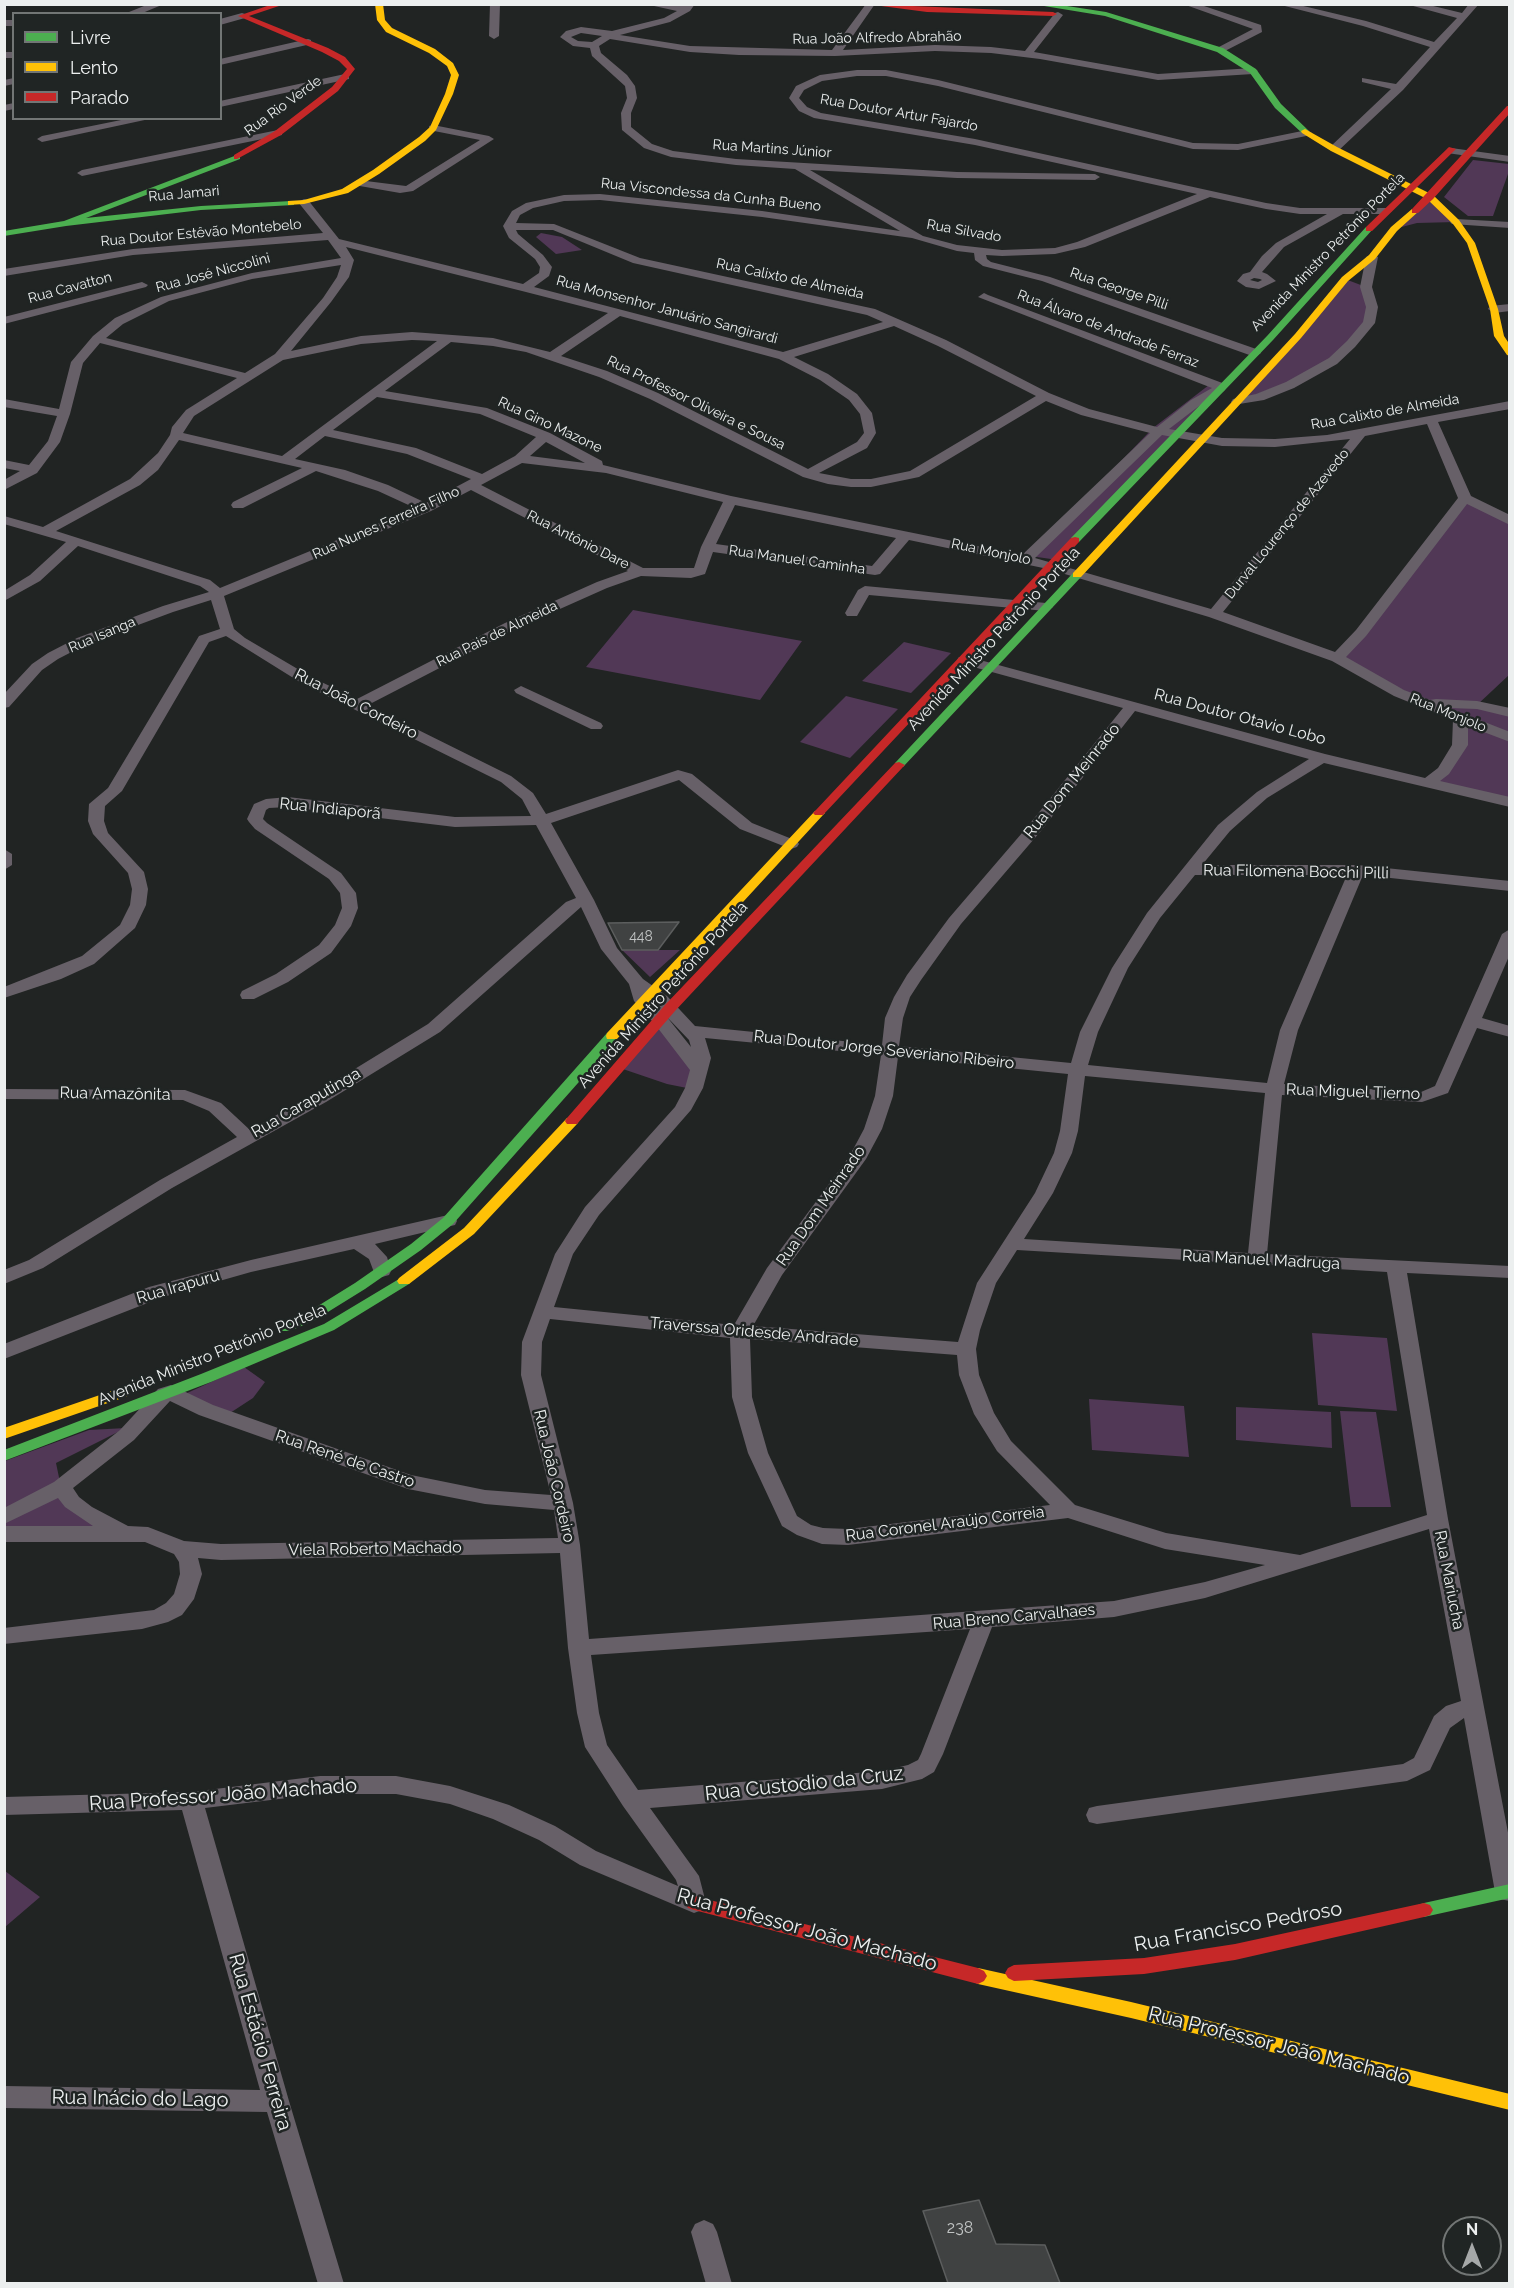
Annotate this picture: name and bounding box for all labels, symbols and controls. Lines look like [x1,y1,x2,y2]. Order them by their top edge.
legend [12,12,222,120]
text: Livre [70,27,111,48]
street label: Rua João Alfredo Abrahão [792,28,962,48]
text: Lento [70,57,118,78]
street label: Rua Rio Verde [241,72,325,140]
text: Parado [70,87,129,108]
street label: Rua Doutor Artur Fajardo [819,91,979,135]
street label: Rua Martins Júnior [712,136,832,162]
street label: Avenida Ministro Petrônio Portela [1248,169,1408,335]
street label: Rua Viscondessa da Cunha Bueno [600,175,822,215]
street label: Rua Jamari [148,183,220,205]
street label: Rua Doutor Estêvão Montebelo [100,216,302,250]
street label: Rua Silvado [925,216,1003,246]
street label: Rua José Niccolini [154,250,272,296]
street label: Rua Calixto de Almeida [715,255,865,303]
street label: Rua George Pilli [1068,264,1170,314]
street label: Rua Cavatton [26,269,114,307]
street label: Rua Monsenhor Januário Sangirardi [554,272,780,348]
street label: Rua Álvaro de Andrade Ferraz [1015,287,1201,371]
street label: Rua Professor Oliveira e Sousa [604,352,788,454]
street label: Rua Calixto de Almeida [1309,391,1461,433]
street label: Rua Gino Mazone [495,394,605,456]
street label: Durval Lourenço de Azevedo [1221,446,1353,602]
street label: Rua Nunes Ferreira Filho [310,483,462,563]
street label: Rua Antônio Dare [524,507,632,573]
street label: Rua Monjolo [950,535,1032,569]
street label: Rua Manuel Caminha [728,542,866,578]
street label: Avenida Ministro Petrônio Portela [904,543,1084,735]
street label: Rua Pais de Almeida [434,597,560,671]
street label: Rua Isanga [66,613,138,657]
street label: Rua João Cordeiro [291,665,421,743]
street label: Rua Doutor Otavio Lobo [1152,685,1328,749]
street label: Rua Monjolo [1407,690,1489,736]
street label: Rua Dom Meinrado [1020,720,1124,842]
street label: Rua Indiaporã [278,794,382,824]
street label: Rua Filomena Bocchi Pilli [1203,861,1389,883]
street label: Avenida Ministro Petrônio Portela [574,898,752,1092]
house number: 448 [629,929,653,945]
street label: Rua Doutor Jorge Severiano Ribeiro [753,1027,1015,1073]
street label: Rua Caraputinga [248,1064,364,1142]
street label: Rua Miguel Tierno [1285,1080,1421,1104]
street label: Rua Amazônita [59,1083,171,1105]
street label: Rua Dom Meinrado [772,1142,870,1270]
street label: Rua Manuel Madruga [1181,1246,1341,1274]
street label: Rua Irapuru [134,1266,222,1308]
street label: Avenida Ministro Petrônio Portela [95,1300,329,1410]
street label: Traverssa Oridesde Andrade [649,1313,859,1351]
street label: Rua João Cordeiro [529,1408,579,1544]
street label: Rua René de Castro [273,1426,417,1492]
street label: Rua Coronel Araújo Correia [845,1502,1045,1546]
street label: Rua Mariucha [1430,1529,1468,1631]
street label: Viela Roberto Machado [288,1538,462,1560]
street label: Rua Breno Carvalhaes [932,1600,1096,1634]
street label: Rua Custodio da Cruz [704,1762,904,1806]
street label: Rua Professor João Machado [88,1774,358,1816]
street label: Rua Professor João Machado [674,1884,940,1976]
street label: Rua Francisco Pedroso [1132,1897,1344,1957]
street label: Rua Estácio Ferreira [223,1951,297,2133]
street label: Rua Professor João Machado [1146,2002,1412,2090]
street label: Rua Inácio do Lago [51,2085,229,2113]
north arrow [1442,2216,1502,2276]
house number: 238 [947,2218,973,2238]
text: N [1466,2220,1478,2239]

